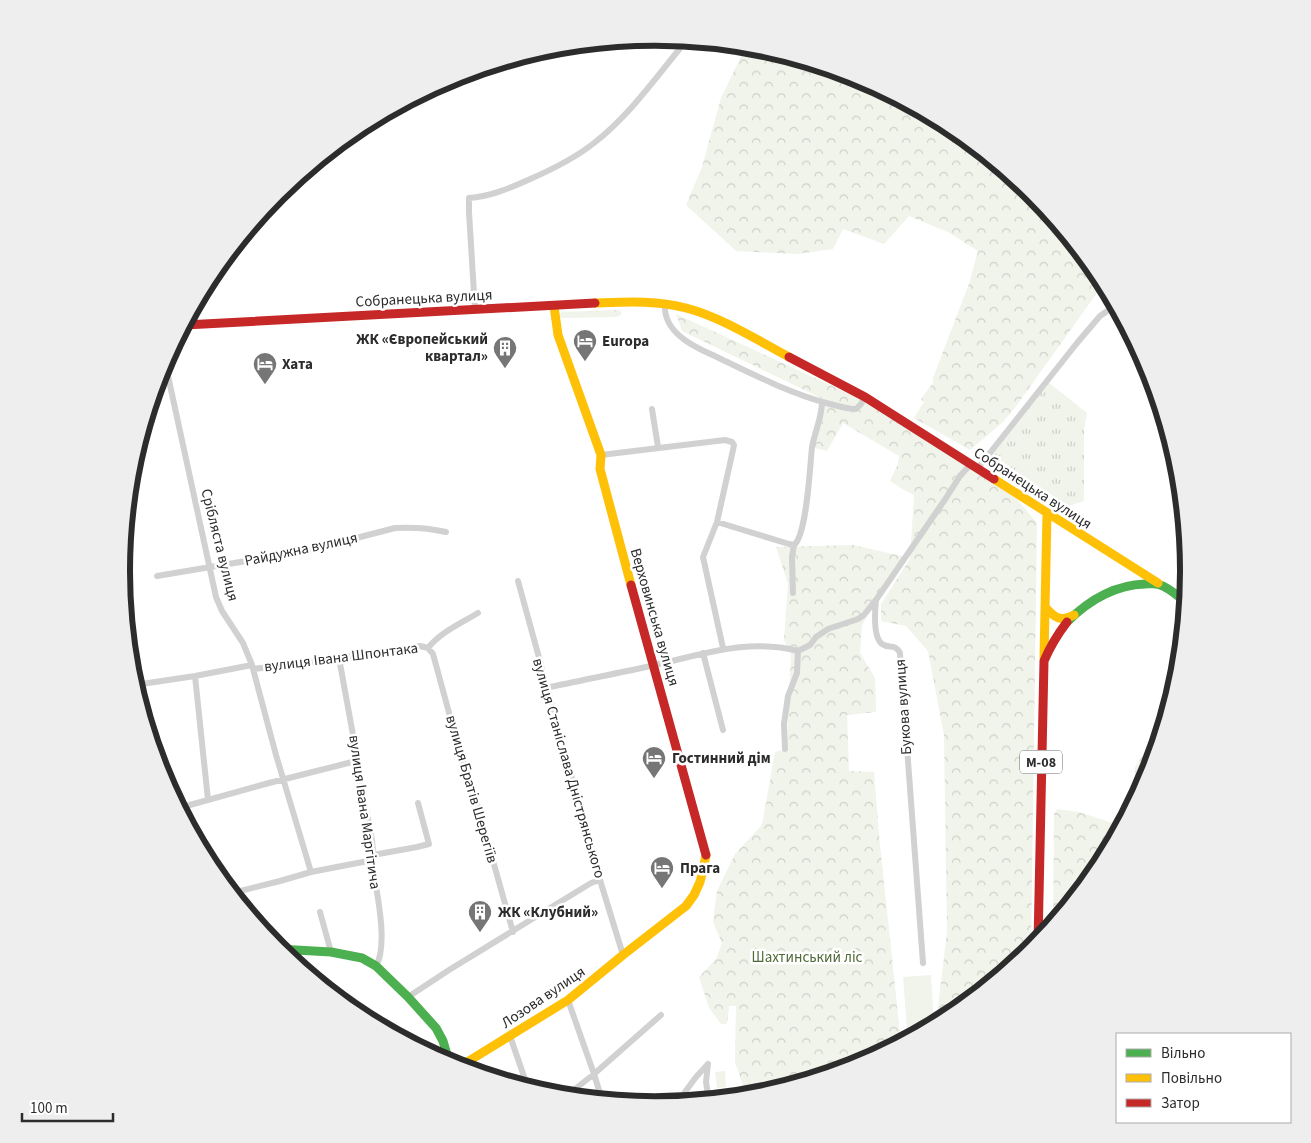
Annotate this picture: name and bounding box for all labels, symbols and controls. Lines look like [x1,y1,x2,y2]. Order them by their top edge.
street label: Собранецька вулиця [355,284,493,313]
hotel icon: Europa [572,328,598,362]
place label: ЖК «Європейський квартал» [356,329,488,367]
place label: Europa [602,331,649,352]
building icon: ЖК «Європейський квартал» [492,335,518,369]
hotel icon: Хата [252,351,278,385]
place label: Хата [282,354,313,375]
street label: Собранецька вулиця [970,442,1096,535]
street label: Срібляста вулиця [195,487,244,604]
street label: Райдужна вулиця [243,527,360,572]
street label: Верховинська вулиця [625,546,684,688]
street label: вулиця Івана Шпонтака [263,638,419,677]
street label: вулиця Станіслава Дністрянського [527,656,610,881]
street label: Букова вулиця [890,658,917,756]
street label: вулиця Братів Шерегіїв [440,713,503,866]
street label: вулиця Івана Маргітича [343,734,386,890]
hotel icon: Гостинний дім [641,745,667,779]
place label: Гостинний дім [672,748,771,769]
road number: М-08 [1020,750,1062,774]
hotel icon: Прага [649,855,675,889]
place label: Прага [680,858,720,879]
building icon: ЖК «Клубний» [467,899,493,933]
place label: ЖК «Клубний» [498,902,598,923]
park label: Шахтинський ліс [752,947,863,968]
street label: Лозова вулиця [497,961,590,1033]
legend [1116,1033,1291,1123]
text: Вільно [1161,1043,1205,1064]
text: Повільно [1161,1068,1222,1089]
scale bar [22,1090,114,1122]
text: Затор [1161,1093,1200,1114]
text: 100 m [30,1098,68,1119]

